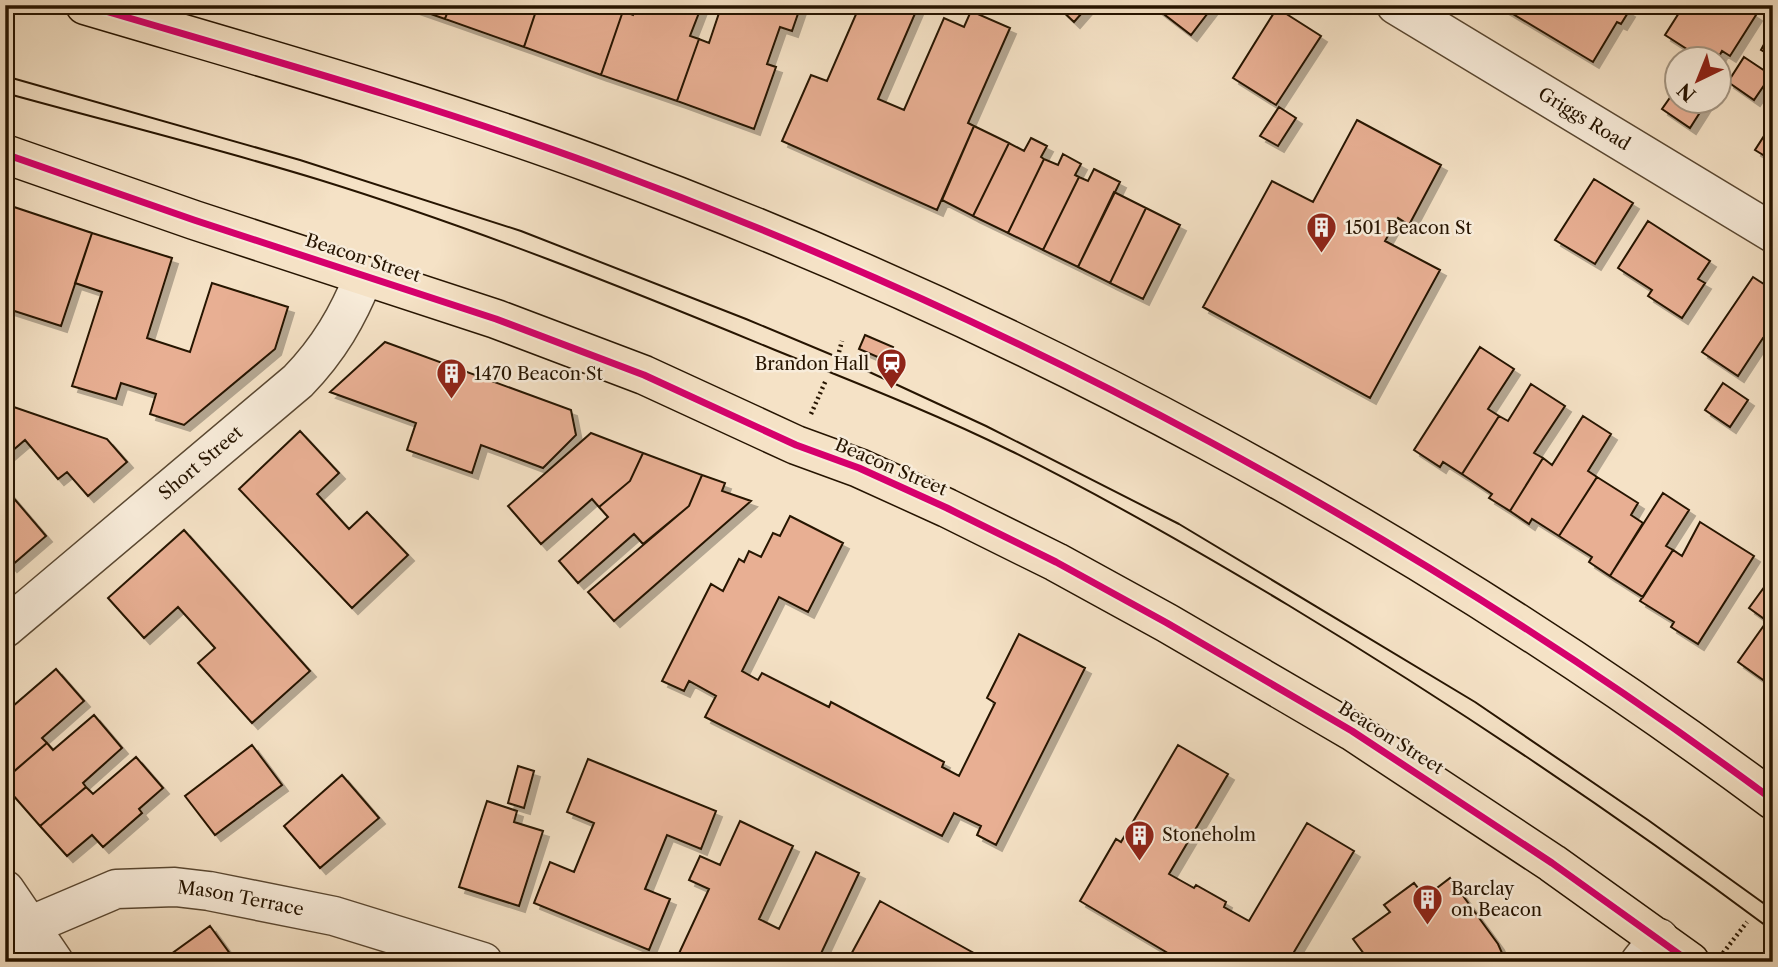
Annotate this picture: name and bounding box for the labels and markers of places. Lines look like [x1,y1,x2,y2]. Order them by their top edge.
building icon: 1501 Beacon St [1305,211,1339,255]
place label: 1501 Beacon St [1345,217,1473,239]
station icon: Brandon Hall [875,347,909,391]
place label: Brandon Hall [755,353,869,375]
building icon: 1470 Beacon St [434,357,468,401]
place label: 1470 Beacon St [474,363,604,385]
building icon: Stoneholm [1122,818,1156,862]
place label: Stoneholm [1162,824,1256,846]
place label: Barclay on Beacon [1451,878,1542,921]
building icon: Barclay on Beacon [1411,882,1445,926]

